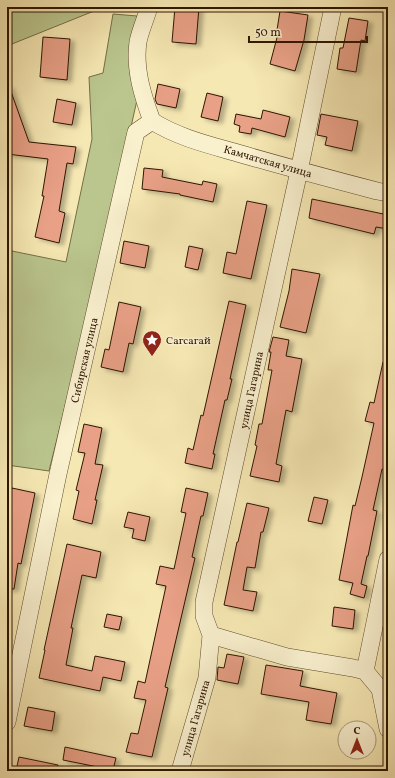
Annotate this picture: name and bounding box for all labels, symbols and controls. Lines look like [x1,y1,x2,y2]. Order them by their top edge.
scale bar [249,18,367,44]
text: 50 m [255,25,281,41]
street label: Камчатская улица [222,143,314,182]
street label: Сибирская улица [68,316,103,405]
place icon: Сагсагай [141,329,163,357]
place label: Сагсагай [166,334,211,349]
street label: улица Гагарина [237,350,268,430]
street label: улица Гагарина [178,678,215,758]
north arrow [337,720,377,760]
text: С [353,724,361,739]

